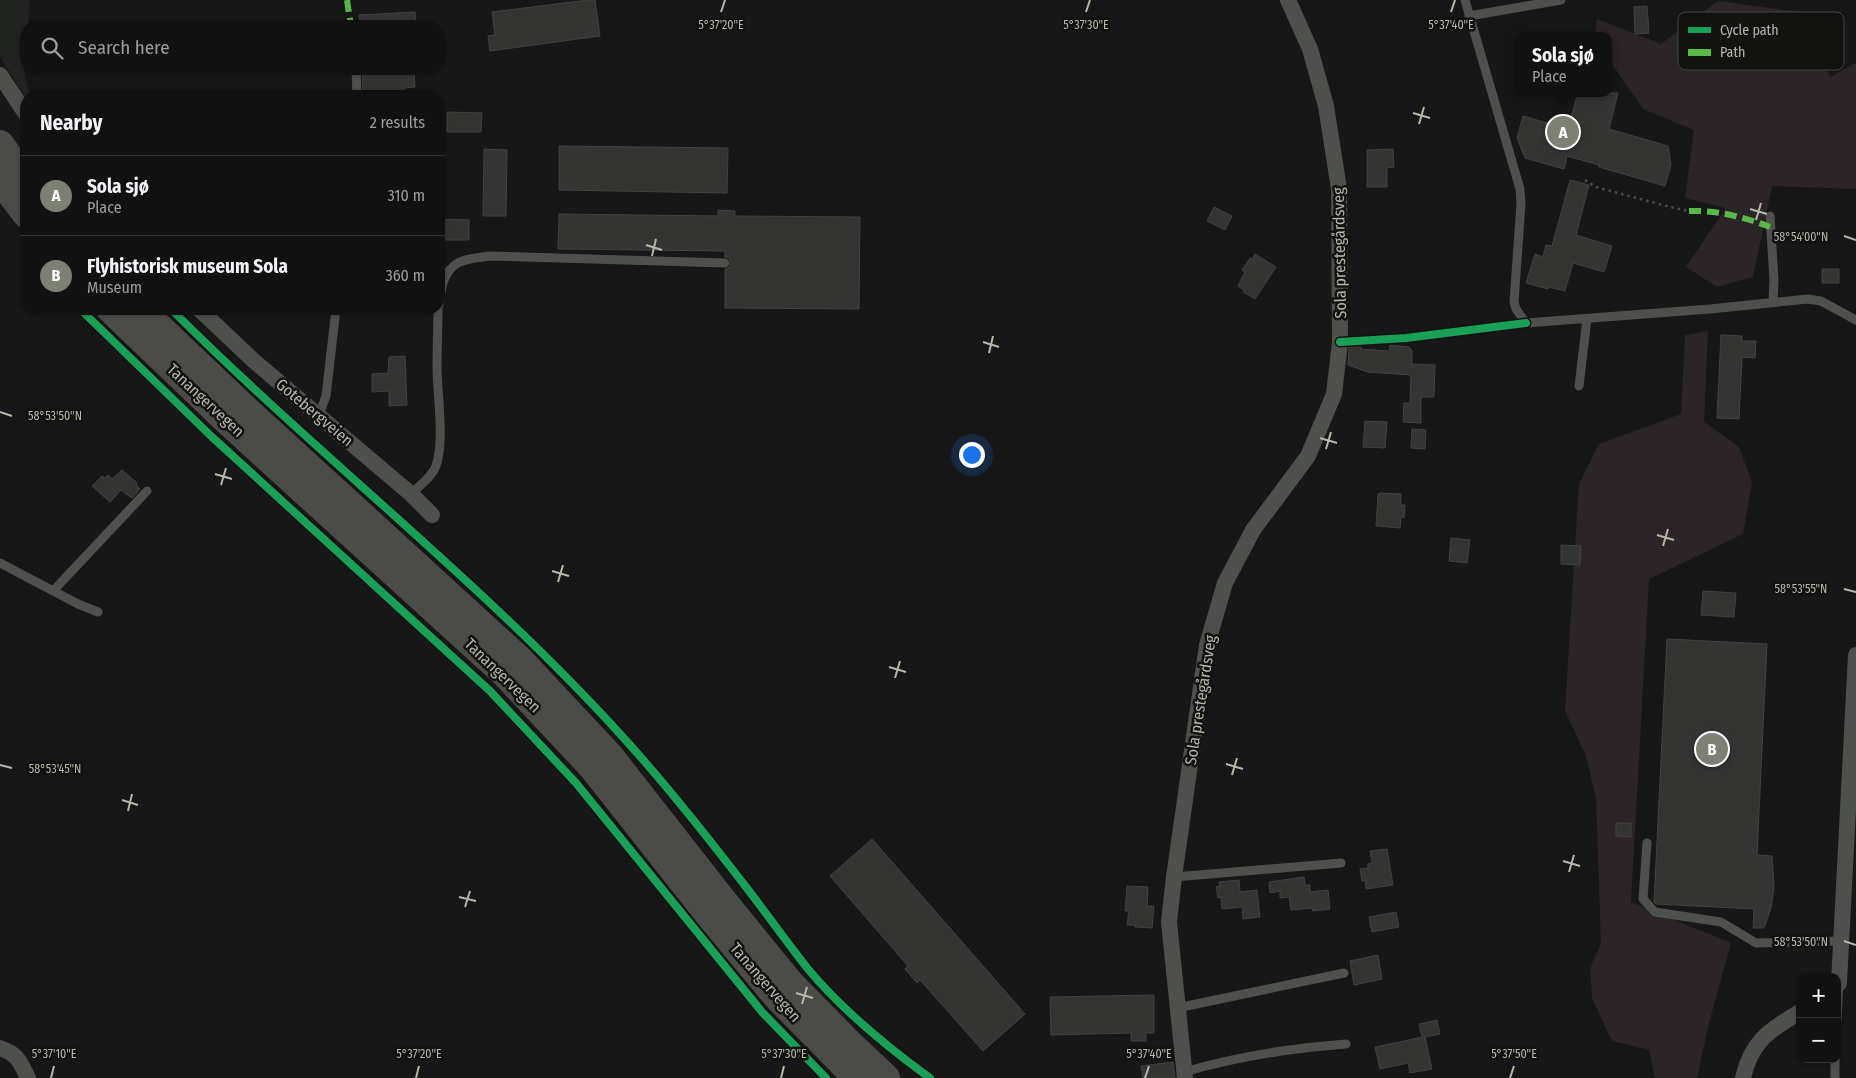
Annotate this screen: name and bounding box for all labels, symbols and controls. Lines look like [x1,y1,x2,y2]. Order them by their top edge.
legend [1678,12,1844,70]
text: 5°37'20"E [698,18,744,32]
text: 5°37'30"E [1063,18,1109,32]
text: 5°37'40"E [1428,18,1474,32]
search box [20,20,445,75]
text: Cycle path [1720,22,1779,39]
popup [1514,32,1612,97]
icon: search [38,34,66,62]
text: Search here [78,36,170,59]
text: Sola sjø [1532,44,1594,67]
text: Path [1720,44,1745,61]
text: Place [1532,67,1567,86]
text: Nearby [40,110,102,136]
text: 2 results [370,113,425,132]
pin: A [1547,113,1579,151]
text: Sola sjø [87,175,149,198]
text: A [52,186,60,205]
text: 310 m [388,186,425,205]
street label: Sola prestegårdsveg [1329,187,1350,319]
text: Place [87,198,122,217]
text: 58°54'00"N [1774,230,1828,244]
text: Flyhistorisk museum Sola [87,255,288,278]
text: B [52,266,60,285]
text: 360 m [385,266,425,285]
text: Museum [87,278,142,297]
street label: Tanangervegen [163,360,248,441]
street label: Gotebergveien [272,375,357,450]
text: 58°53'50"N [28,409,82,423]
your location [959,442,985,468]
text: 58°53'55"N [1775,582,1827,596]
street label: Sola prestegårdsveg [1181,633,1220,766]
street label: Tanangervegen [461,634,545,716]
pin: B [1696,730,1728,768]
text: 58°53'45"N [29,762,81,776]
text: 58°53'50"N [1774,935,1828,949]
street label: Tanangervegen [726,939,805,1026]
map controls [1796,973,1841,1063]
button: + [1796,973,1841,1018]
button: − [1796,1018,1841,1063]
text: 5°37'10"E [32,1047,77,1061]
text: 5°37'20"E [396,1047,442,1061]
text: 5°37'30"E [761,1047,807,1061]
text: 5°37'40"E [1126,1047,1172,1061]
text: 5°37'50"E [1491,1047,1537,1061]

